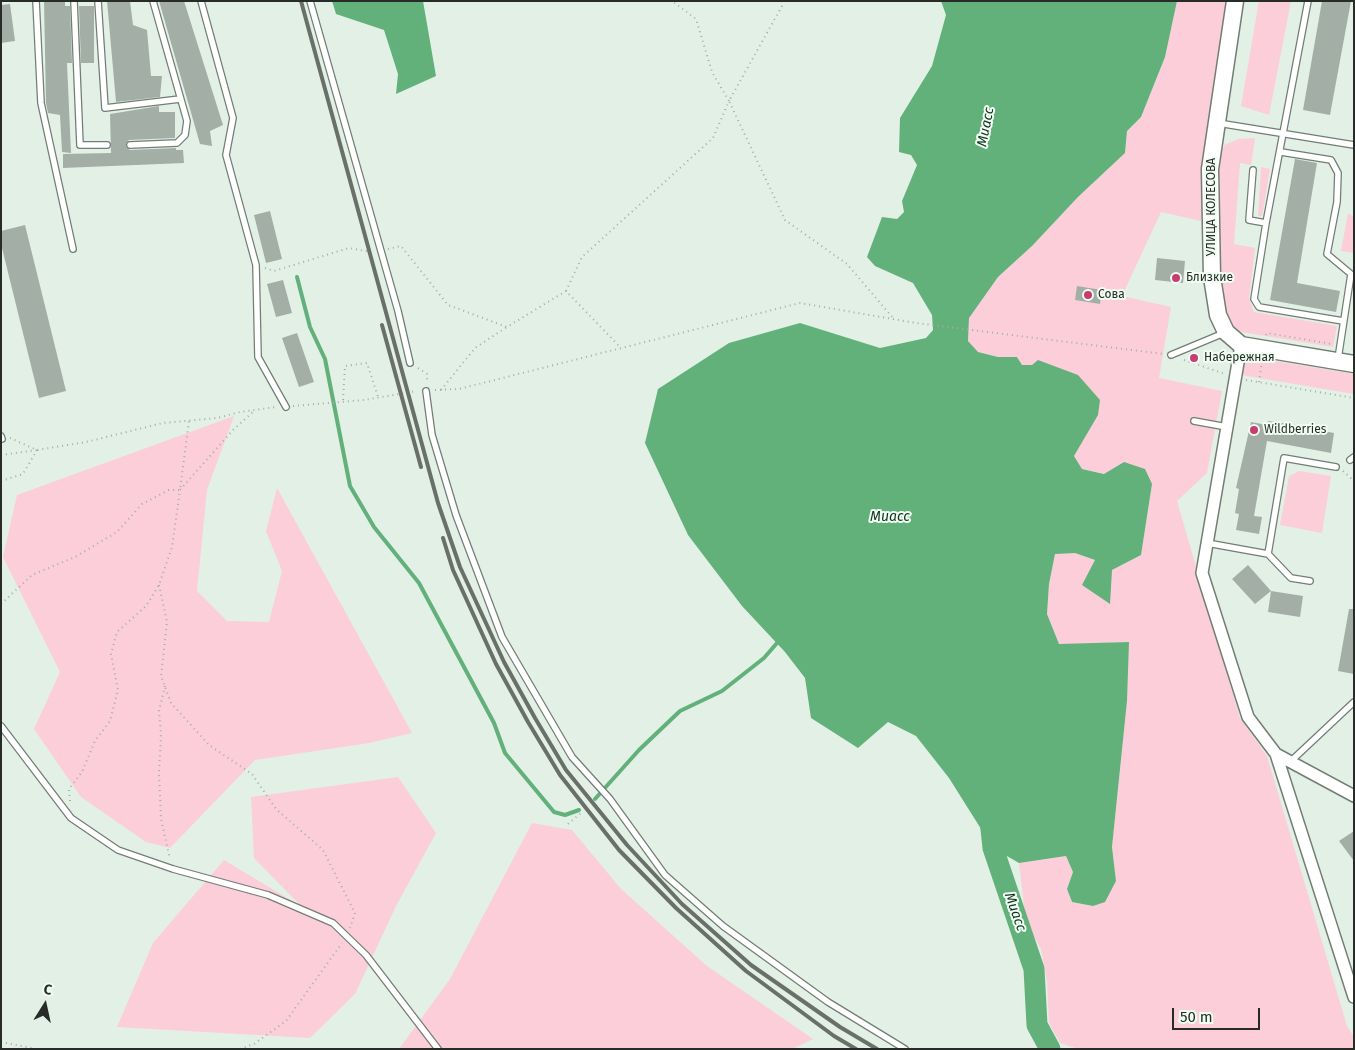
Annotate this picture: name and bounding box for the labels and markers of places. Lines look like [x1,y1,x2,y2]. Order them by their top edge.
place label: Близкие [1186,271,1233,285]
marker: Близкие [1170,272,1182,284]
place label: Сова [1098,288,1125,302]
marker: Сова [1082,289,1094,301]
place label: Набережная [1204,351,1275,365]
marker: Набережная [1188,352,1200,364]
place label: Wildberries [1264,423,1326,437]
marker: Wildberries [1248,424,1260,436]

